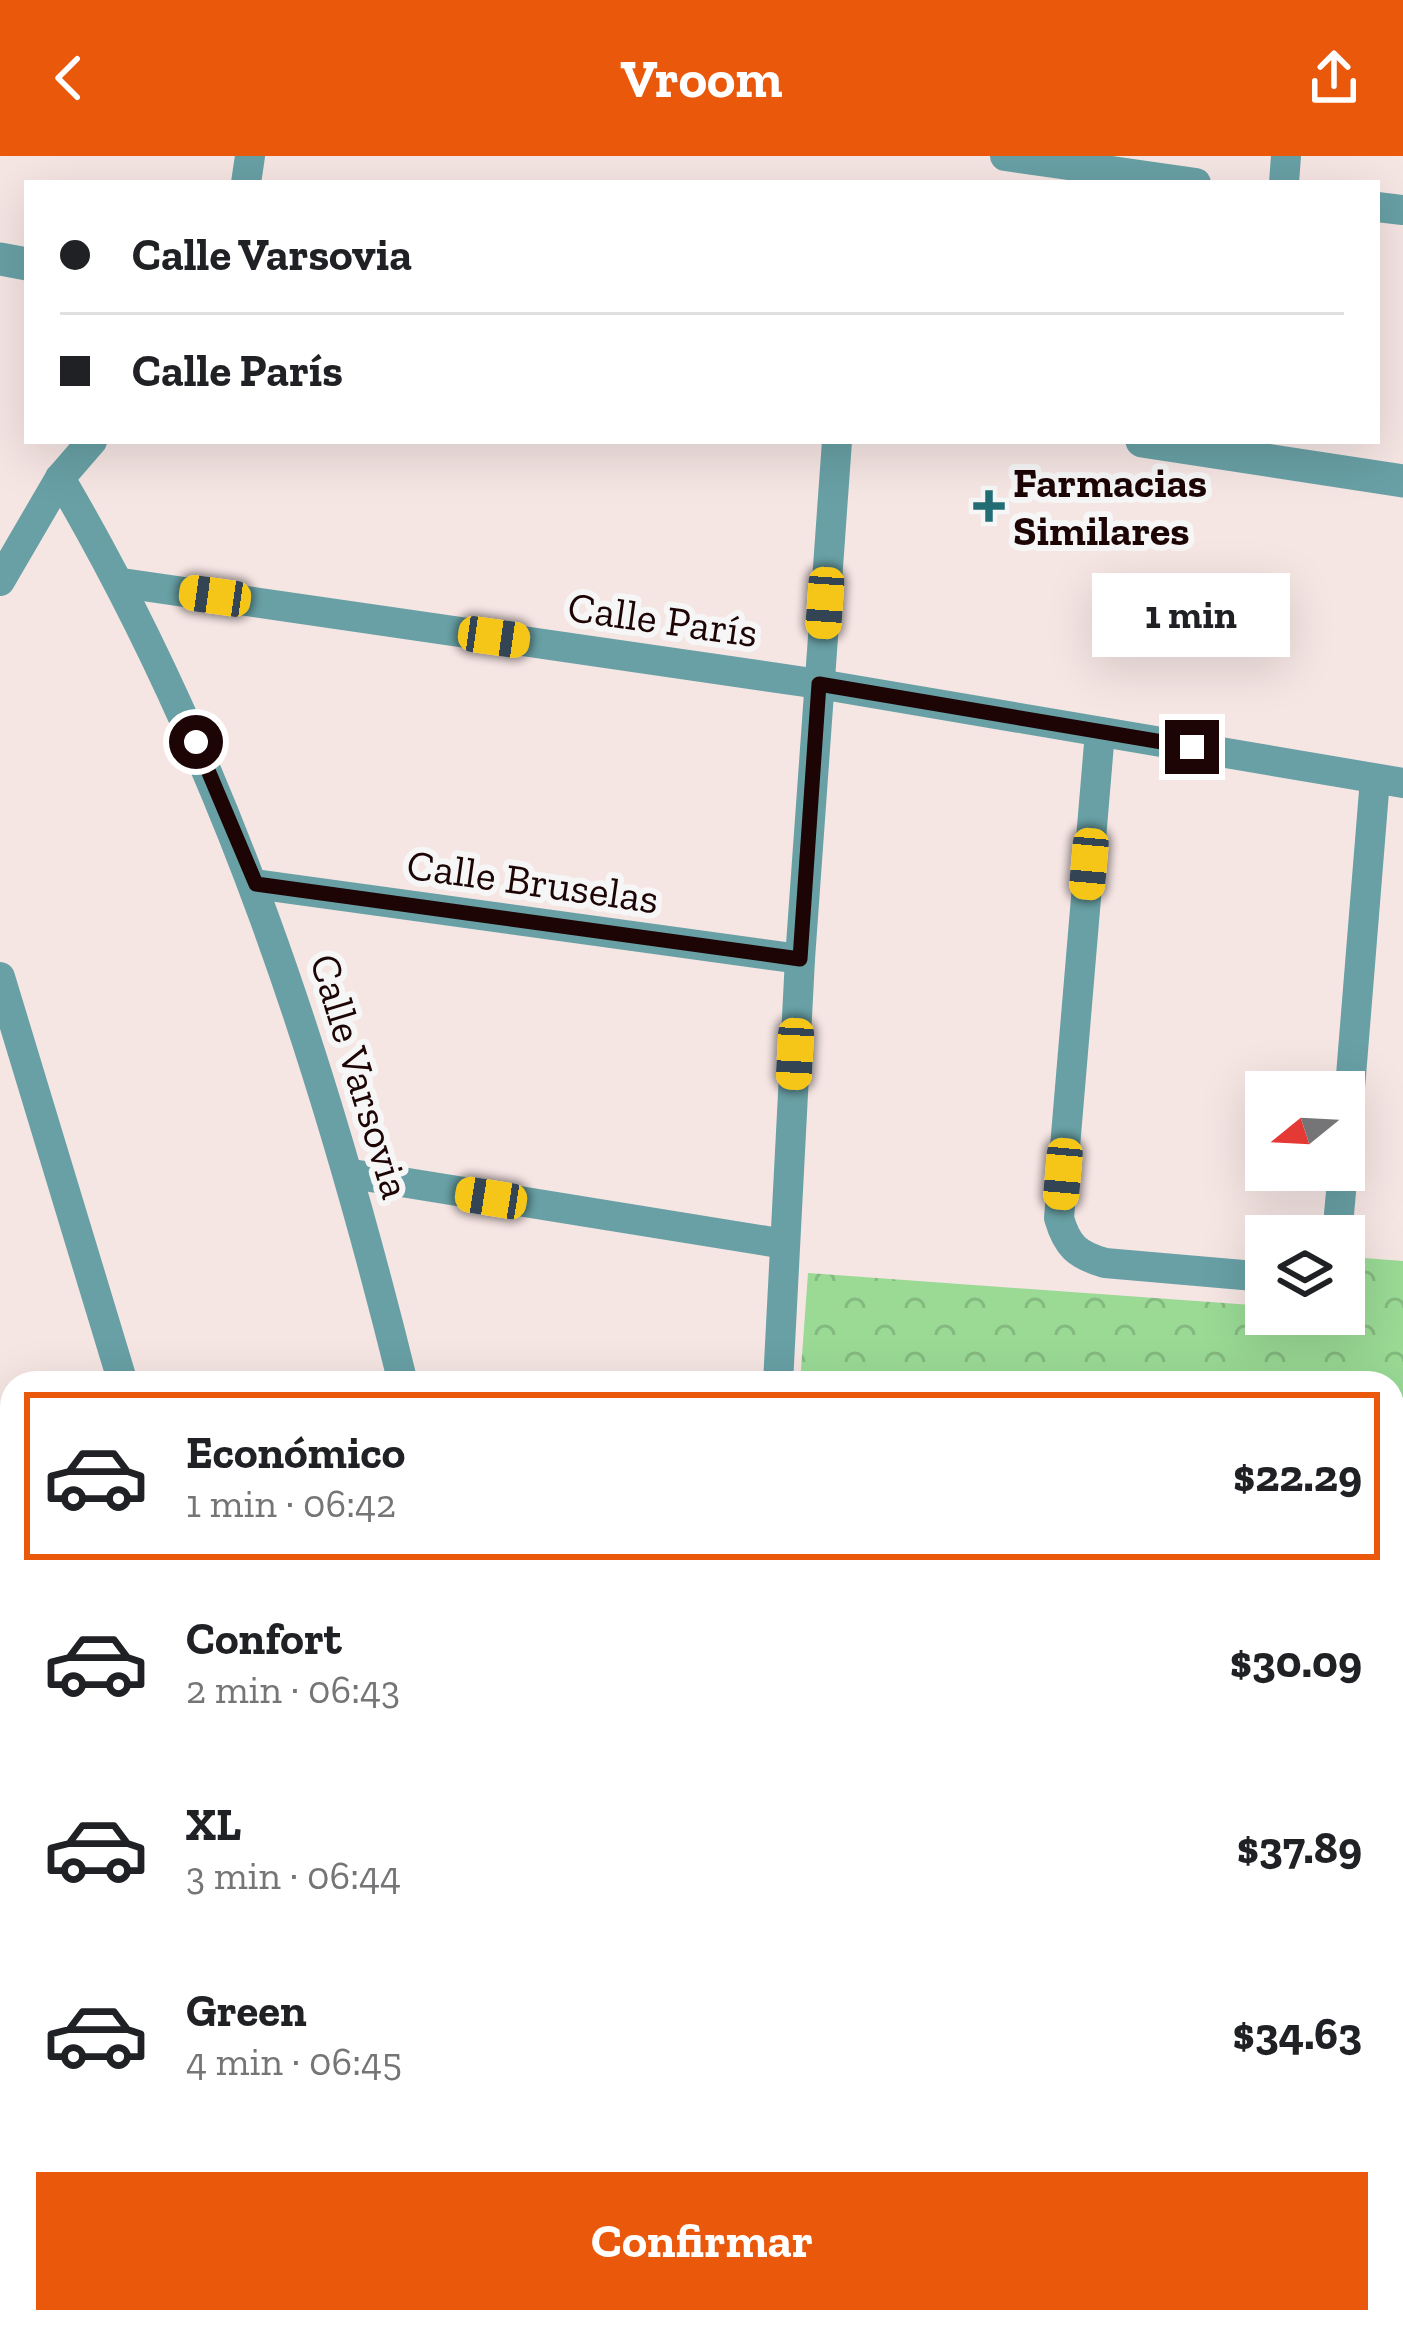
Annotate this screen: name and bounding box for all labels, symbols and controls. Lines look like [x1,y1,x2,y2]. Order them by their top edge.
icon: back [36,45,102,111]
icon: share [1301,45,1367,111]
text: Vroom [621,46,782,111]
text: Calle Varsovia [132,228,412,282]
text: Calle París [132,344,343,398]
place label: Farmacias Similares [1013,457,1207,556]
marker: Farmacias Similares [976,493,1002,519]
car [805,566,845,640]
car [177,573,253,619]
callout: 1 min [1093,573,1291,657]
street label: Calle París [565,581,761,658]
text: 1 min [1145,591,1237,638]
car [456,614,532,660]
route start [169,715,223,769]
route end [1165,720,1219,774]
car [1068,827,1110,901]
street label: Calle Bruselas [404,839,662,924]
street label: Calle Varsovia [299,948,422,1204]
car [775,1017,815,1091]
north arrow [1245,1071,1365,1191]
map controls [1245,1071,1365,1335]
car [1042,1137,1084,1211]
car [453,1175,529,1221]
button: layers [1245,1215,1365,1335]
icon: car [42,1422,150,1530]
text: Económico [186,1426,405,1480]
text: $22.29 [1233,1449,1362,1503]
text: 1 min · 06:42 [186,1480,396,1527]
icon: car [42,1608,150,1716]
text: Confort [186,1612,342,1666]
text: $30.09 [1230,1635,1362,1689]
text: 2 min · 06:43 [186,1666,400,1713]
icon: car [42,1794,150,1902]
text: XL [186,1798,241,1852]
text: $37.89 [1237,1821,1362,1875]
text: 3 min · 06:44 [186,1852,401,1899]
icon: car [42,1980,150,2088]
text: Green [186,1984,307,2038]
text: $34.63 [1233,2007,1362,2061]
text: 4 min · 06:45 [186,2038,402,2085]
button: Confirmar [36,2172,1368,2310]

